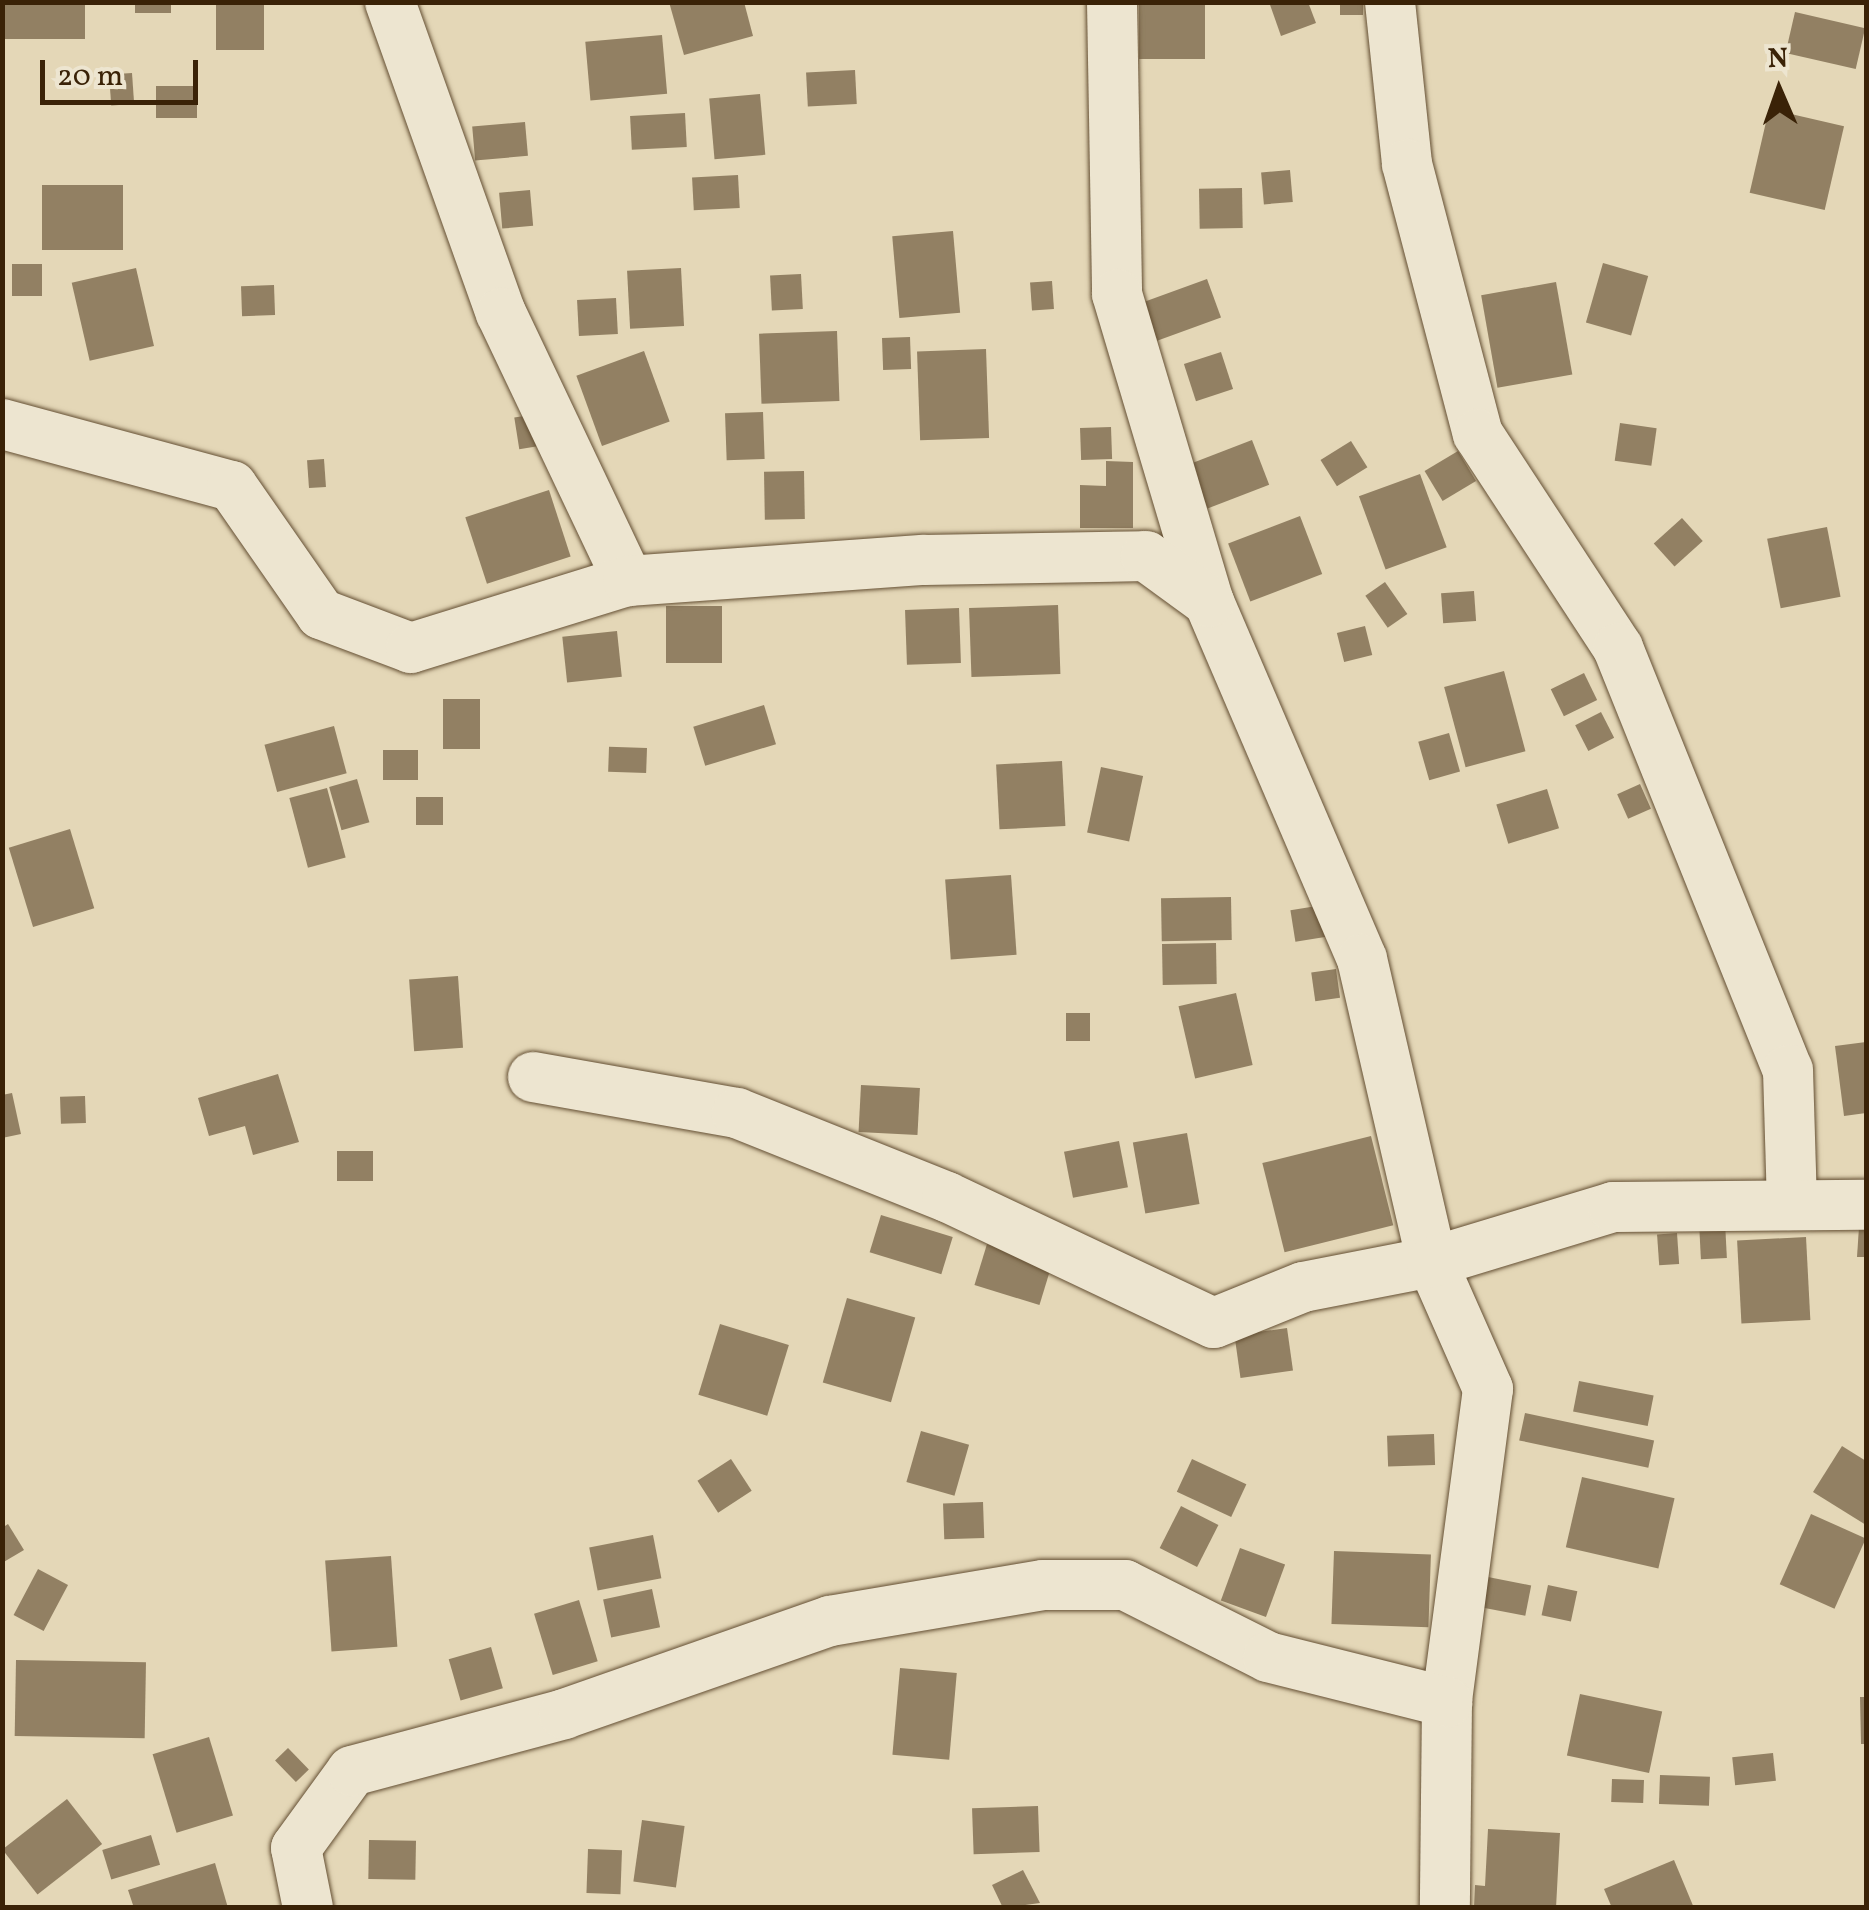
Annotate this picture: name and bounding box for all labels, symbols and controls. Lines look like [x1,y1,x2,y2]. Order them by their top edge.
scale bar [45,40,202,102]
north arrow [1729,40,1829,140]
text: N [1767,40,1789,79]
text: 20 m [57,56,123,98]

